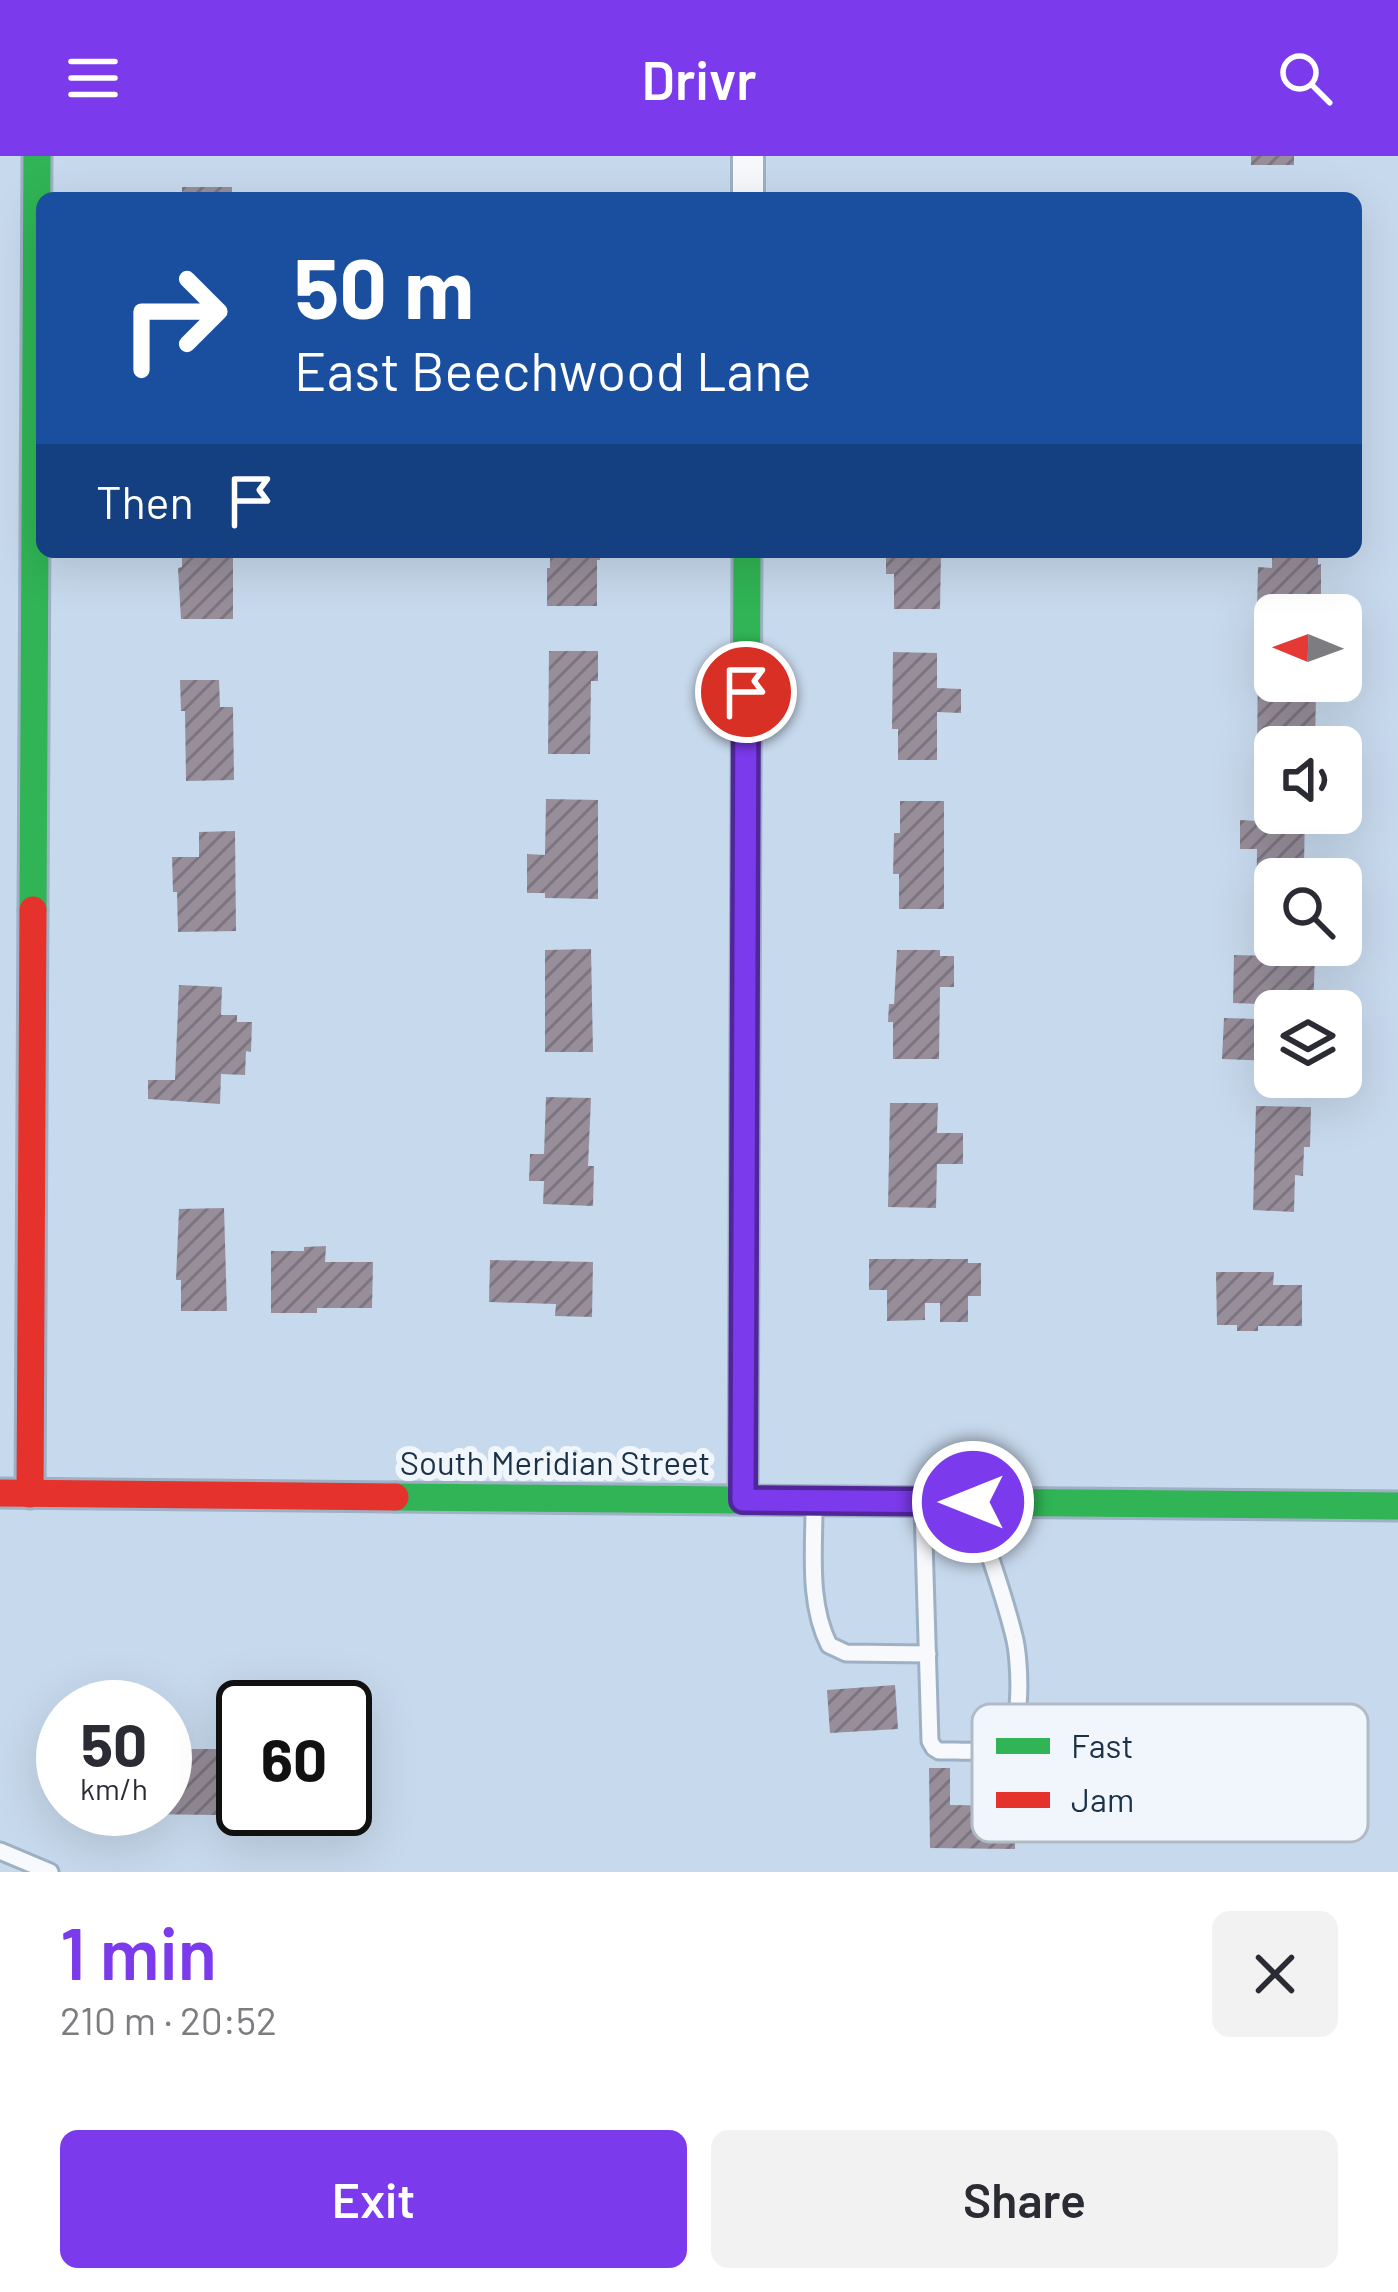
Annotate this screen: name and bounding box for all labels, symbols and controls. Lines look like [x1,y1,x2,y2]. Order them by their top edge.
icon: menu [60,45,126,111]
icon: search [1272,45,1338,111]
text: Drivr [642,46,756,111]
text: 50 m [294,235,474,336]
icon: right [96,240,252,396]
text: East Beechwood Lane [294,337,812,402]
icon: arrive [218,468,284,534]
text: Then [96,474,194,528]
north arrow [1254,594,1362,702]
map controls [1254,594,1362,1098]
pin [695,641,797,743]
icon: arrive [713,659,779,725]
button: sound [1254,726,1362,834]
button: search [1254,858,1362,966]
button: layers [1254,990,1362,1098]
position arrow [910,1439,1036,1565]
street label: South Meridian Street [400,1442,710,1482]
speed limit sign: 60 [216,1680,372,1836]
legend [972,1704,1368,1842]
text: 50 [81,1707,147,1779]
text: Fast [1071,1725,1133,1765]
text: km/h [80,1770,148,1806]
text: Jam [1071,1779,1134,1819]
text: 1 min [60,1908,217,1994]
button: close [1212,1911,1338,2037]
text: 210 m · 20:52 [60,1996,277,2043]
button: Exit [60,2130,687,2268]
button: Share [711,2130,1338,2268]

